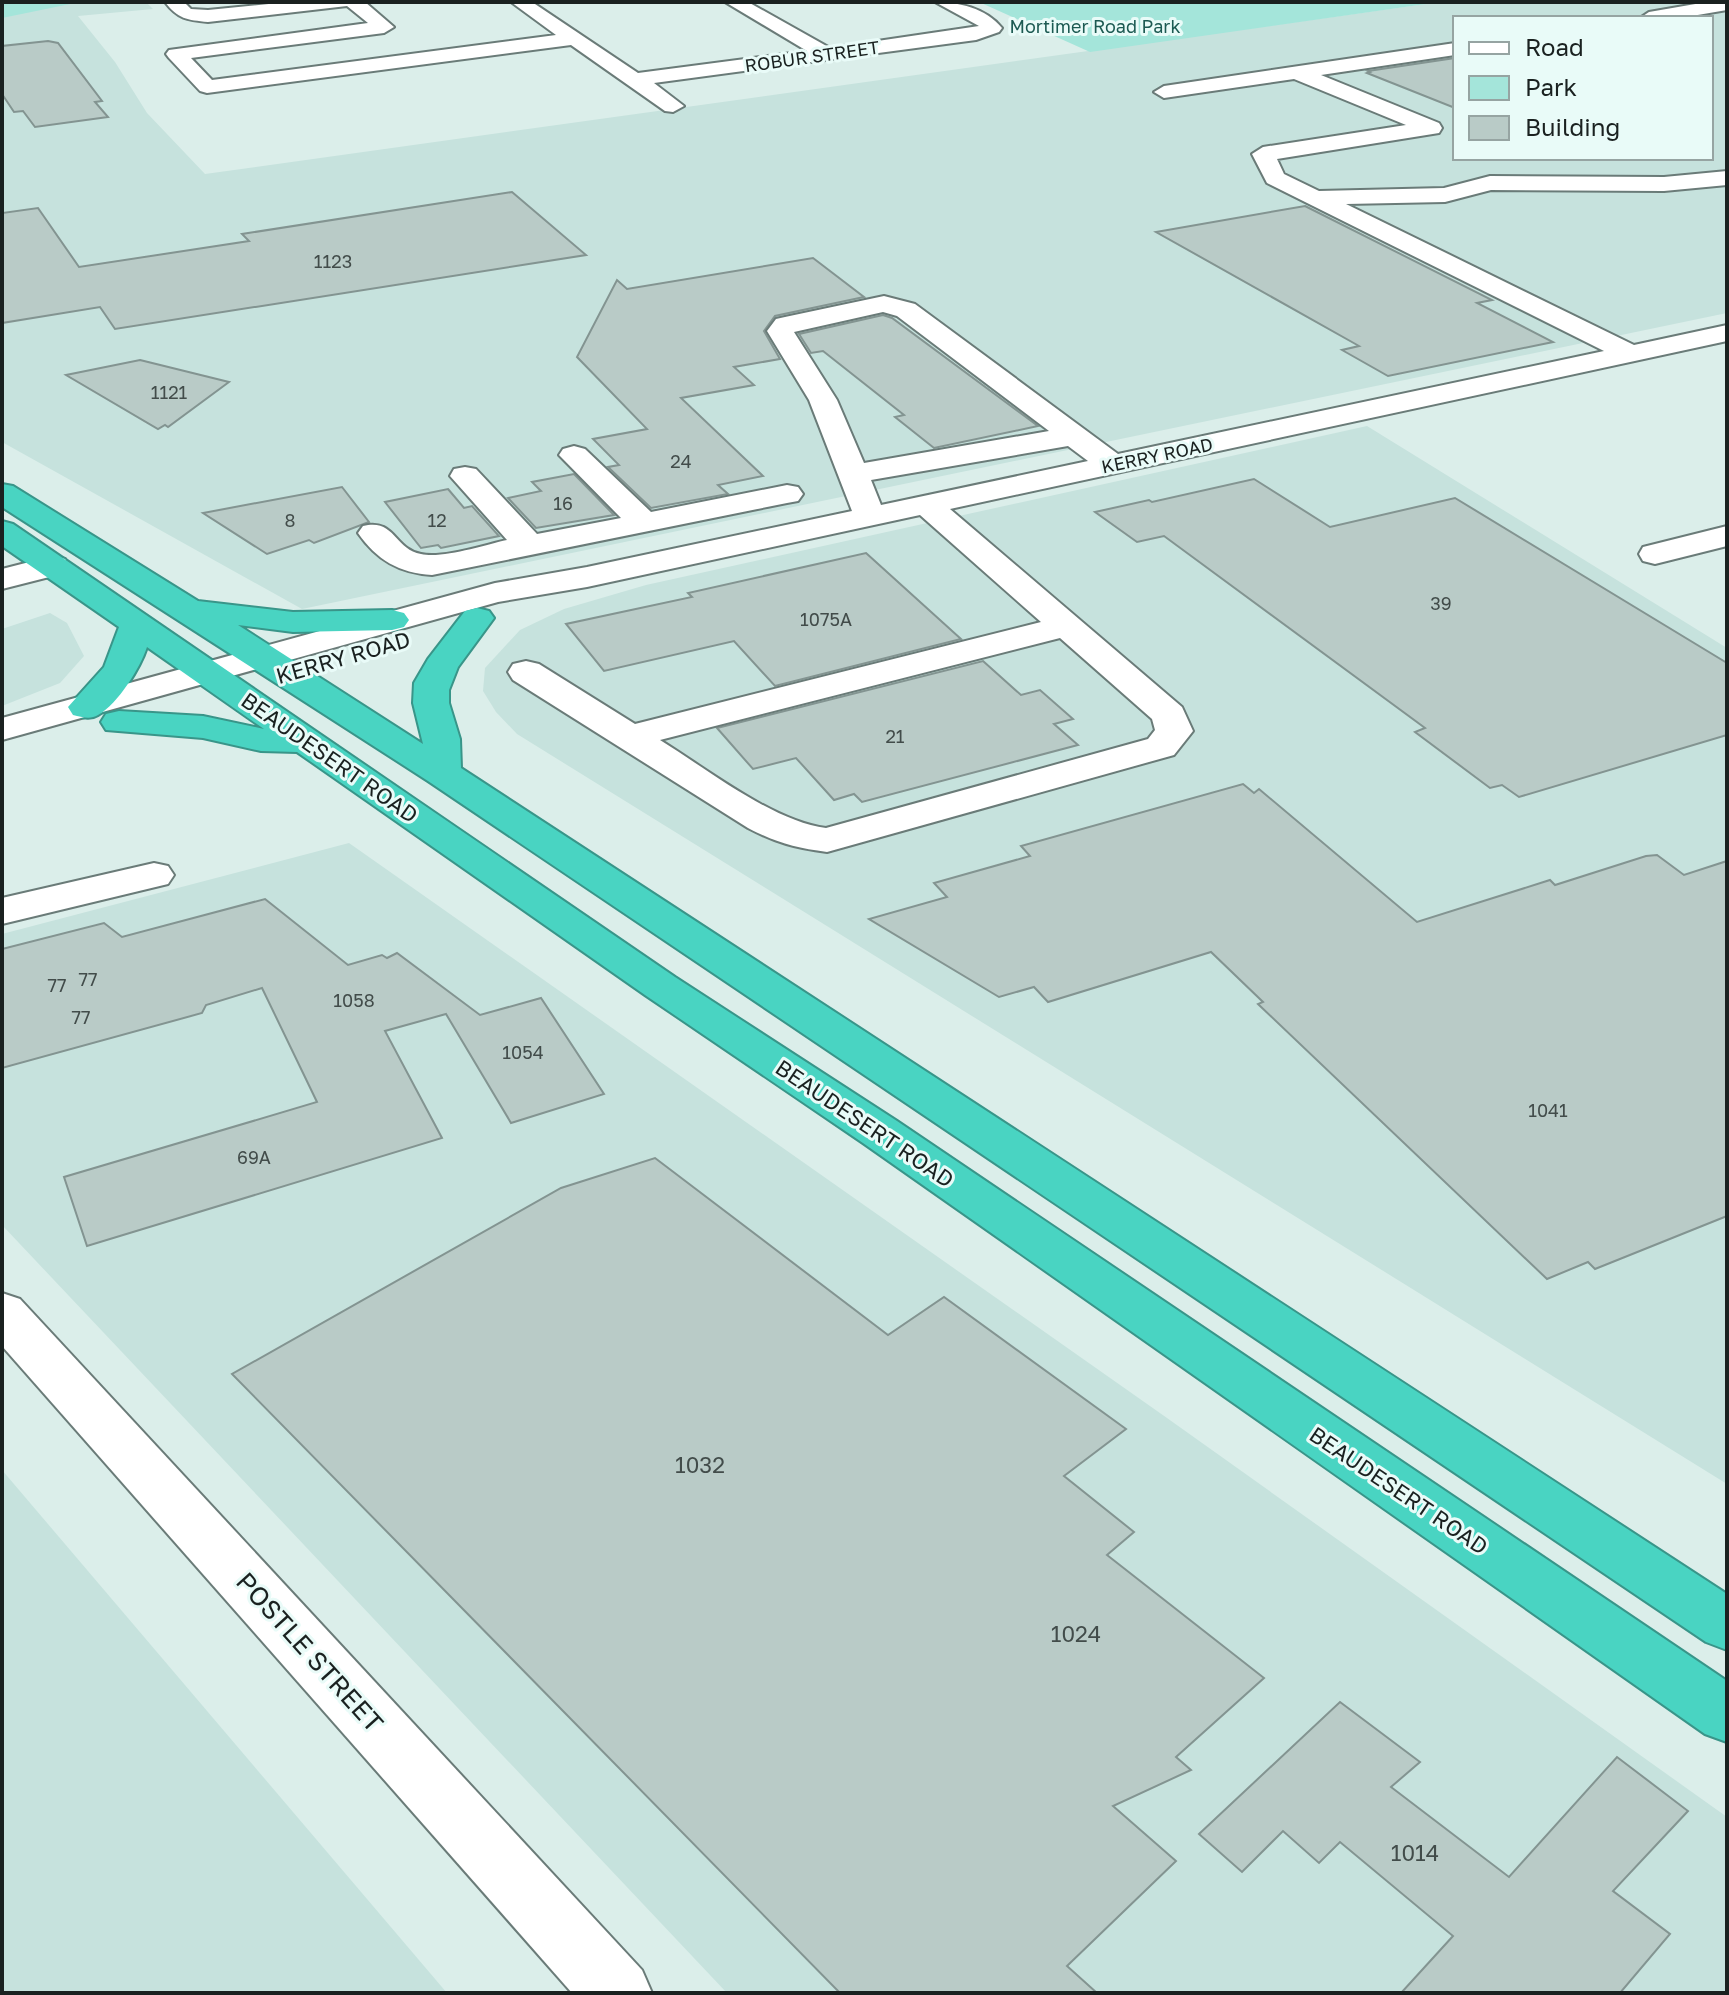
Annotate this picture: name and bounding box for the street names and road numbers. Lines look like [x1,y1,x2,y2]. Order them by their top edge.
street label: ROBUR STREET [743,36,881,76]
street label: KERRY ROAD [1099,432,1215,478]
street label: KERRY ROAD [273,625,413,689]
street label: BEAUDESERT ROAD [236,686,424,828]
street label: BEAUDESERT ROAD [771,1053,959,1193]
street label: BEAUDESERT ROAD [1305,1420,1493,1560]
street label: POSTLE STREET [230,1566,390,1738]

